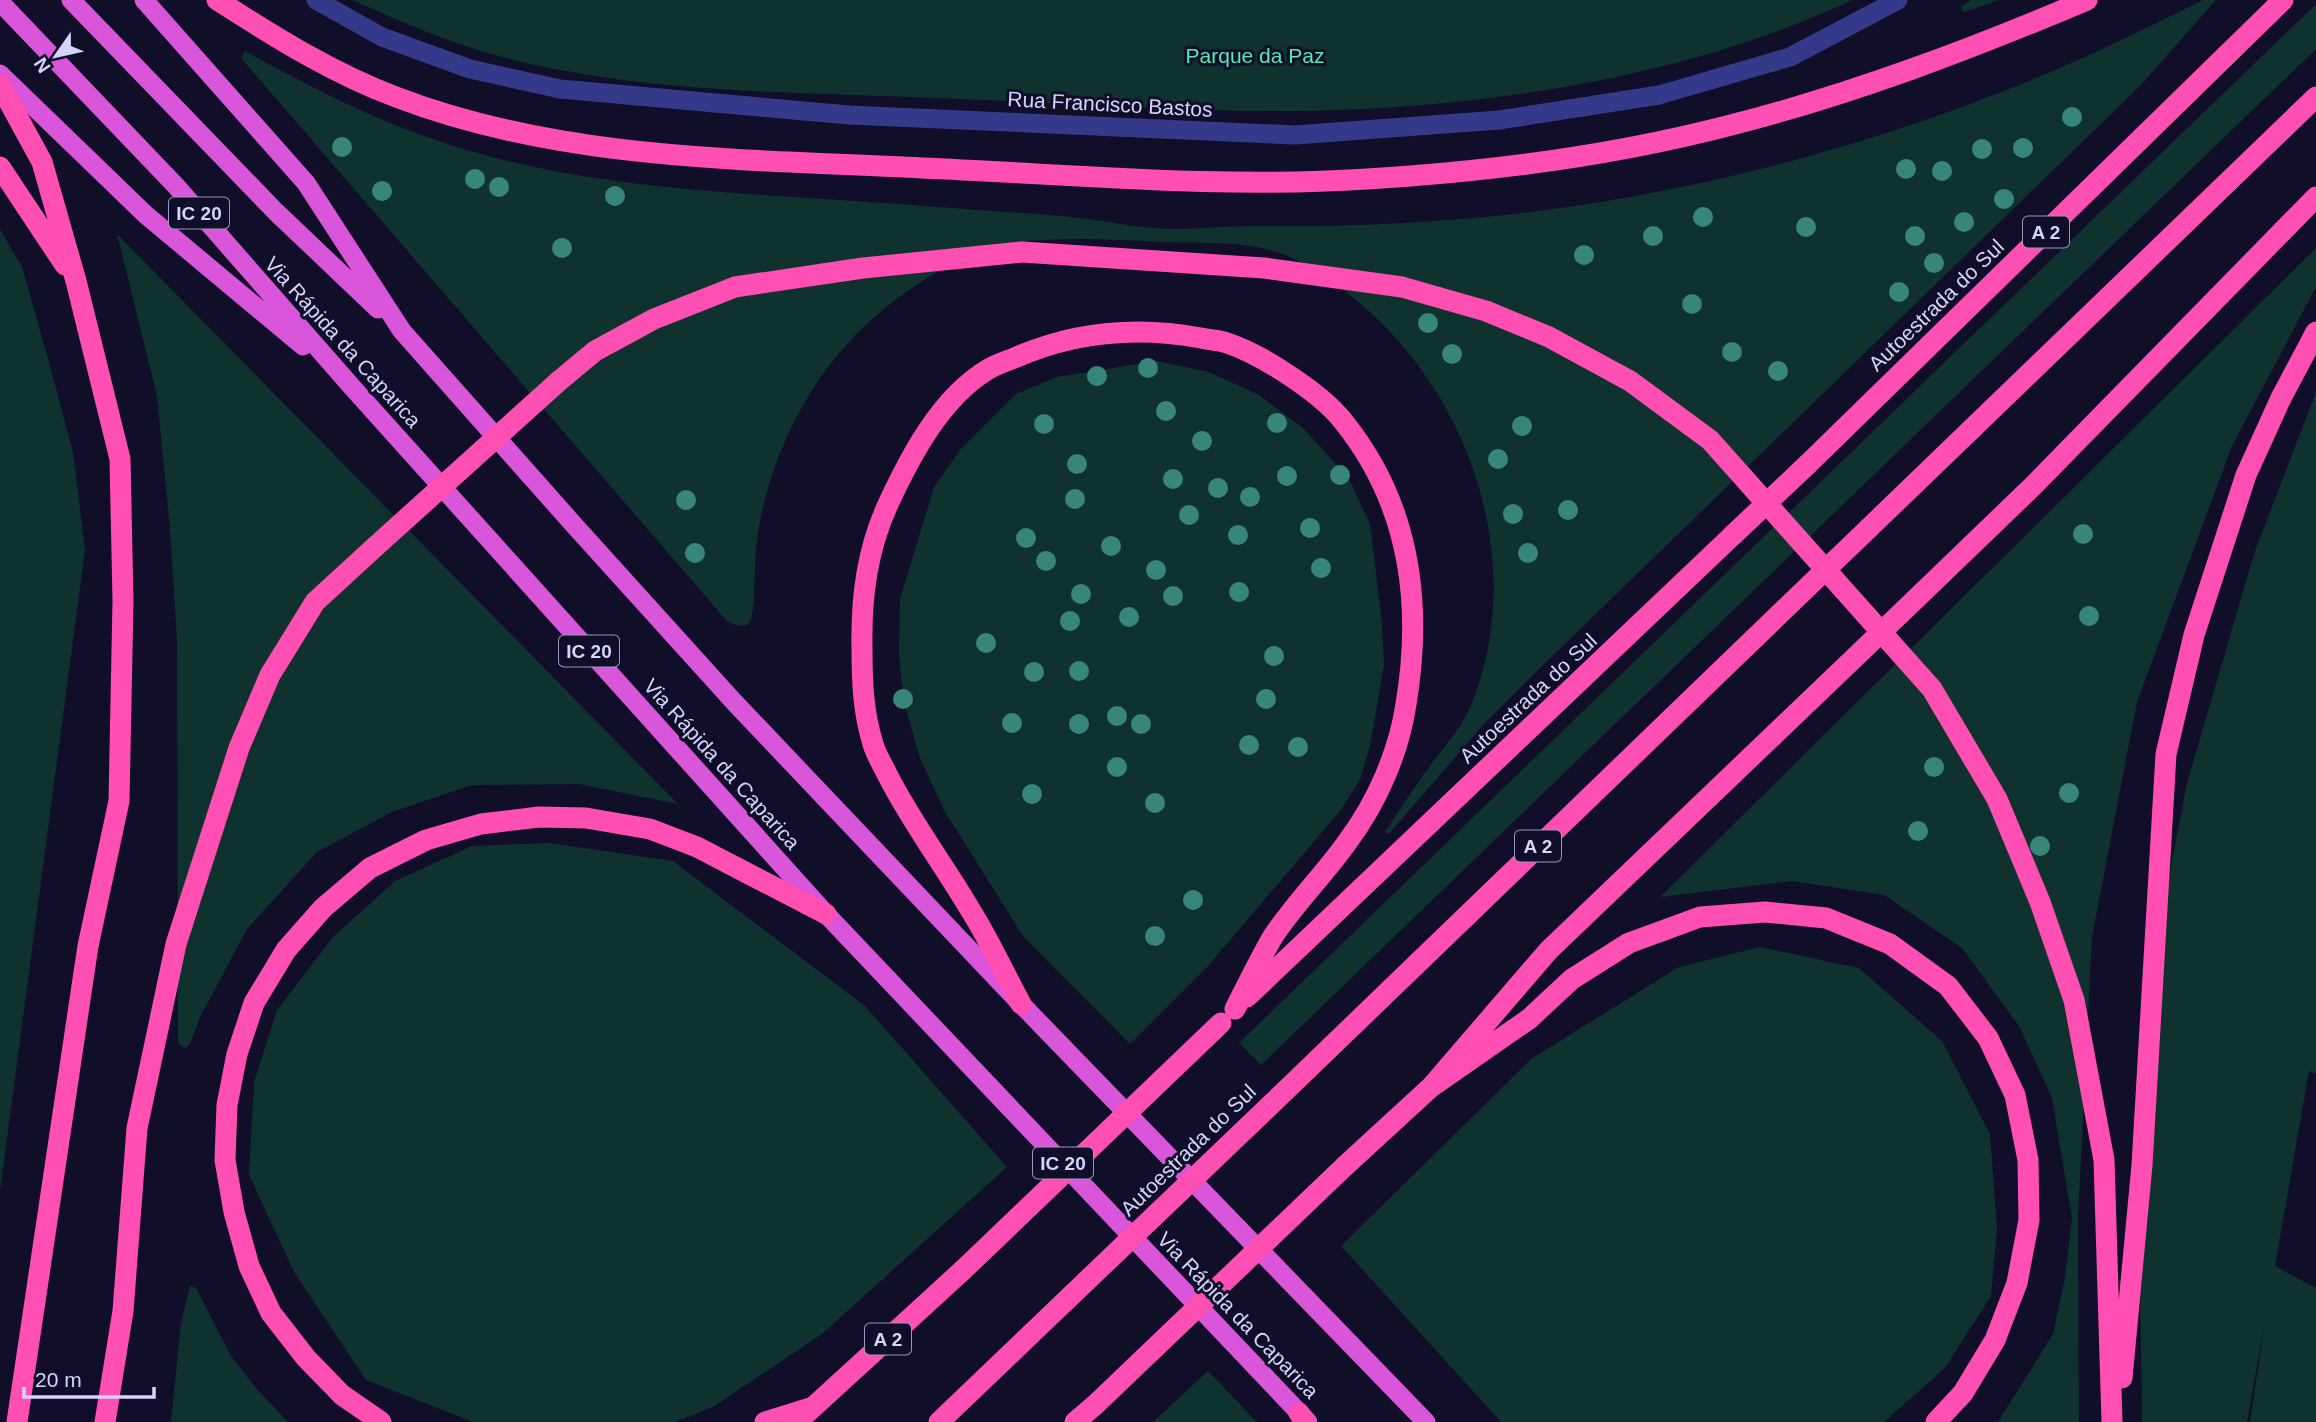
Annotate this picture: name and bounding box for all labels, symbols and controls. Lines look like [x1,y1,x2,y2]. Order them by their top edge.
north arrow [21,21,91,91]
park label: Parque da Paz [1186,44,1324,67]
text: N [30,54,55,77]
street label: Rua Francisco Bastos [1007,87,1213,121]
road number: IC 20 [169,197,229,228]
road number: A 2 [2023,216,2069,248]
street label: Autoestrada do Sul [1864,235,2008,375]
street label: Via Rápida da Caparica [260,252,426,432]
street label: Autoestrada do Sul [1455,629,1601,767]
road number: IC 20 [559,636,619,666]
street label: Via Rápida da Caparica [639,674,805,854]
road number: A 2 [1515,831,1561,862]
street label: Autoestrada do Sul [1116,1080,1260,1220]
road number: IC 20 [1033,1148,1093,1178]
street label: Via Rápida da Caparica [1153,1227,1323,1403]
road number: A 2 [865,1324,911,1354]
scale bar [24,1356,154,1400]
text: 20 m [35,1368,82,1391]

